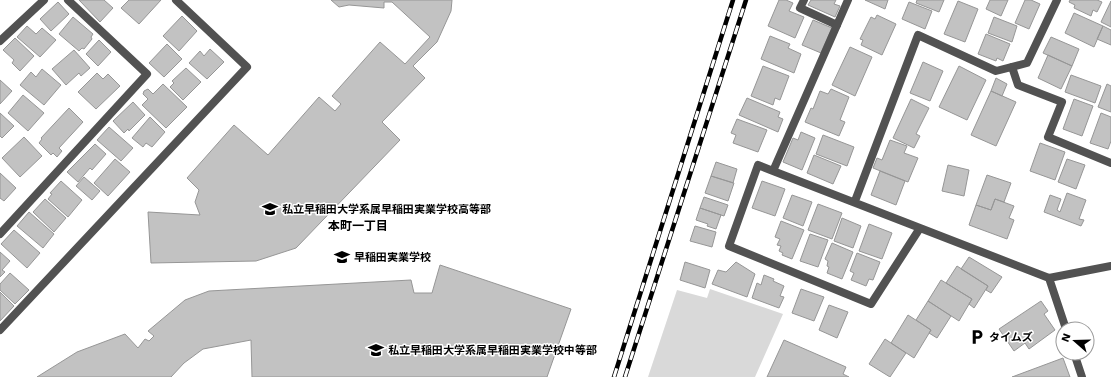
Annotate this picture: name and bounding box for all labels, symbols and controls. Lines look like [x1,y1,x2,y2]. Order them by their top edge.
school or university icon: 私立早稲田大学系属早稲田実業学校高等部 [261,200,279,218]
place label: 私立早稲田大学系属早稲田実業学校高等部 [282,203,491,216]
district label: 本町一丁目 [328,219,388,233]
school or university icon: 早稲田実業学校 [333,248,351,266]
place label: 早稲田実業学校 [354,251,431,264]
north arrow [1055,321,1095,361]
parking icon: タイムズ [968,328,986,346]
place label: タイムズ [989,331,1033,344]
text: N [1059,332,1074,344]
school or university icon: 私立早稲田大学系属早稲田実業学校中等部 [367,341,385,359]
place label: 私立早稲田大学系属早稲田実業学校中等部 [388,344,597,357]

